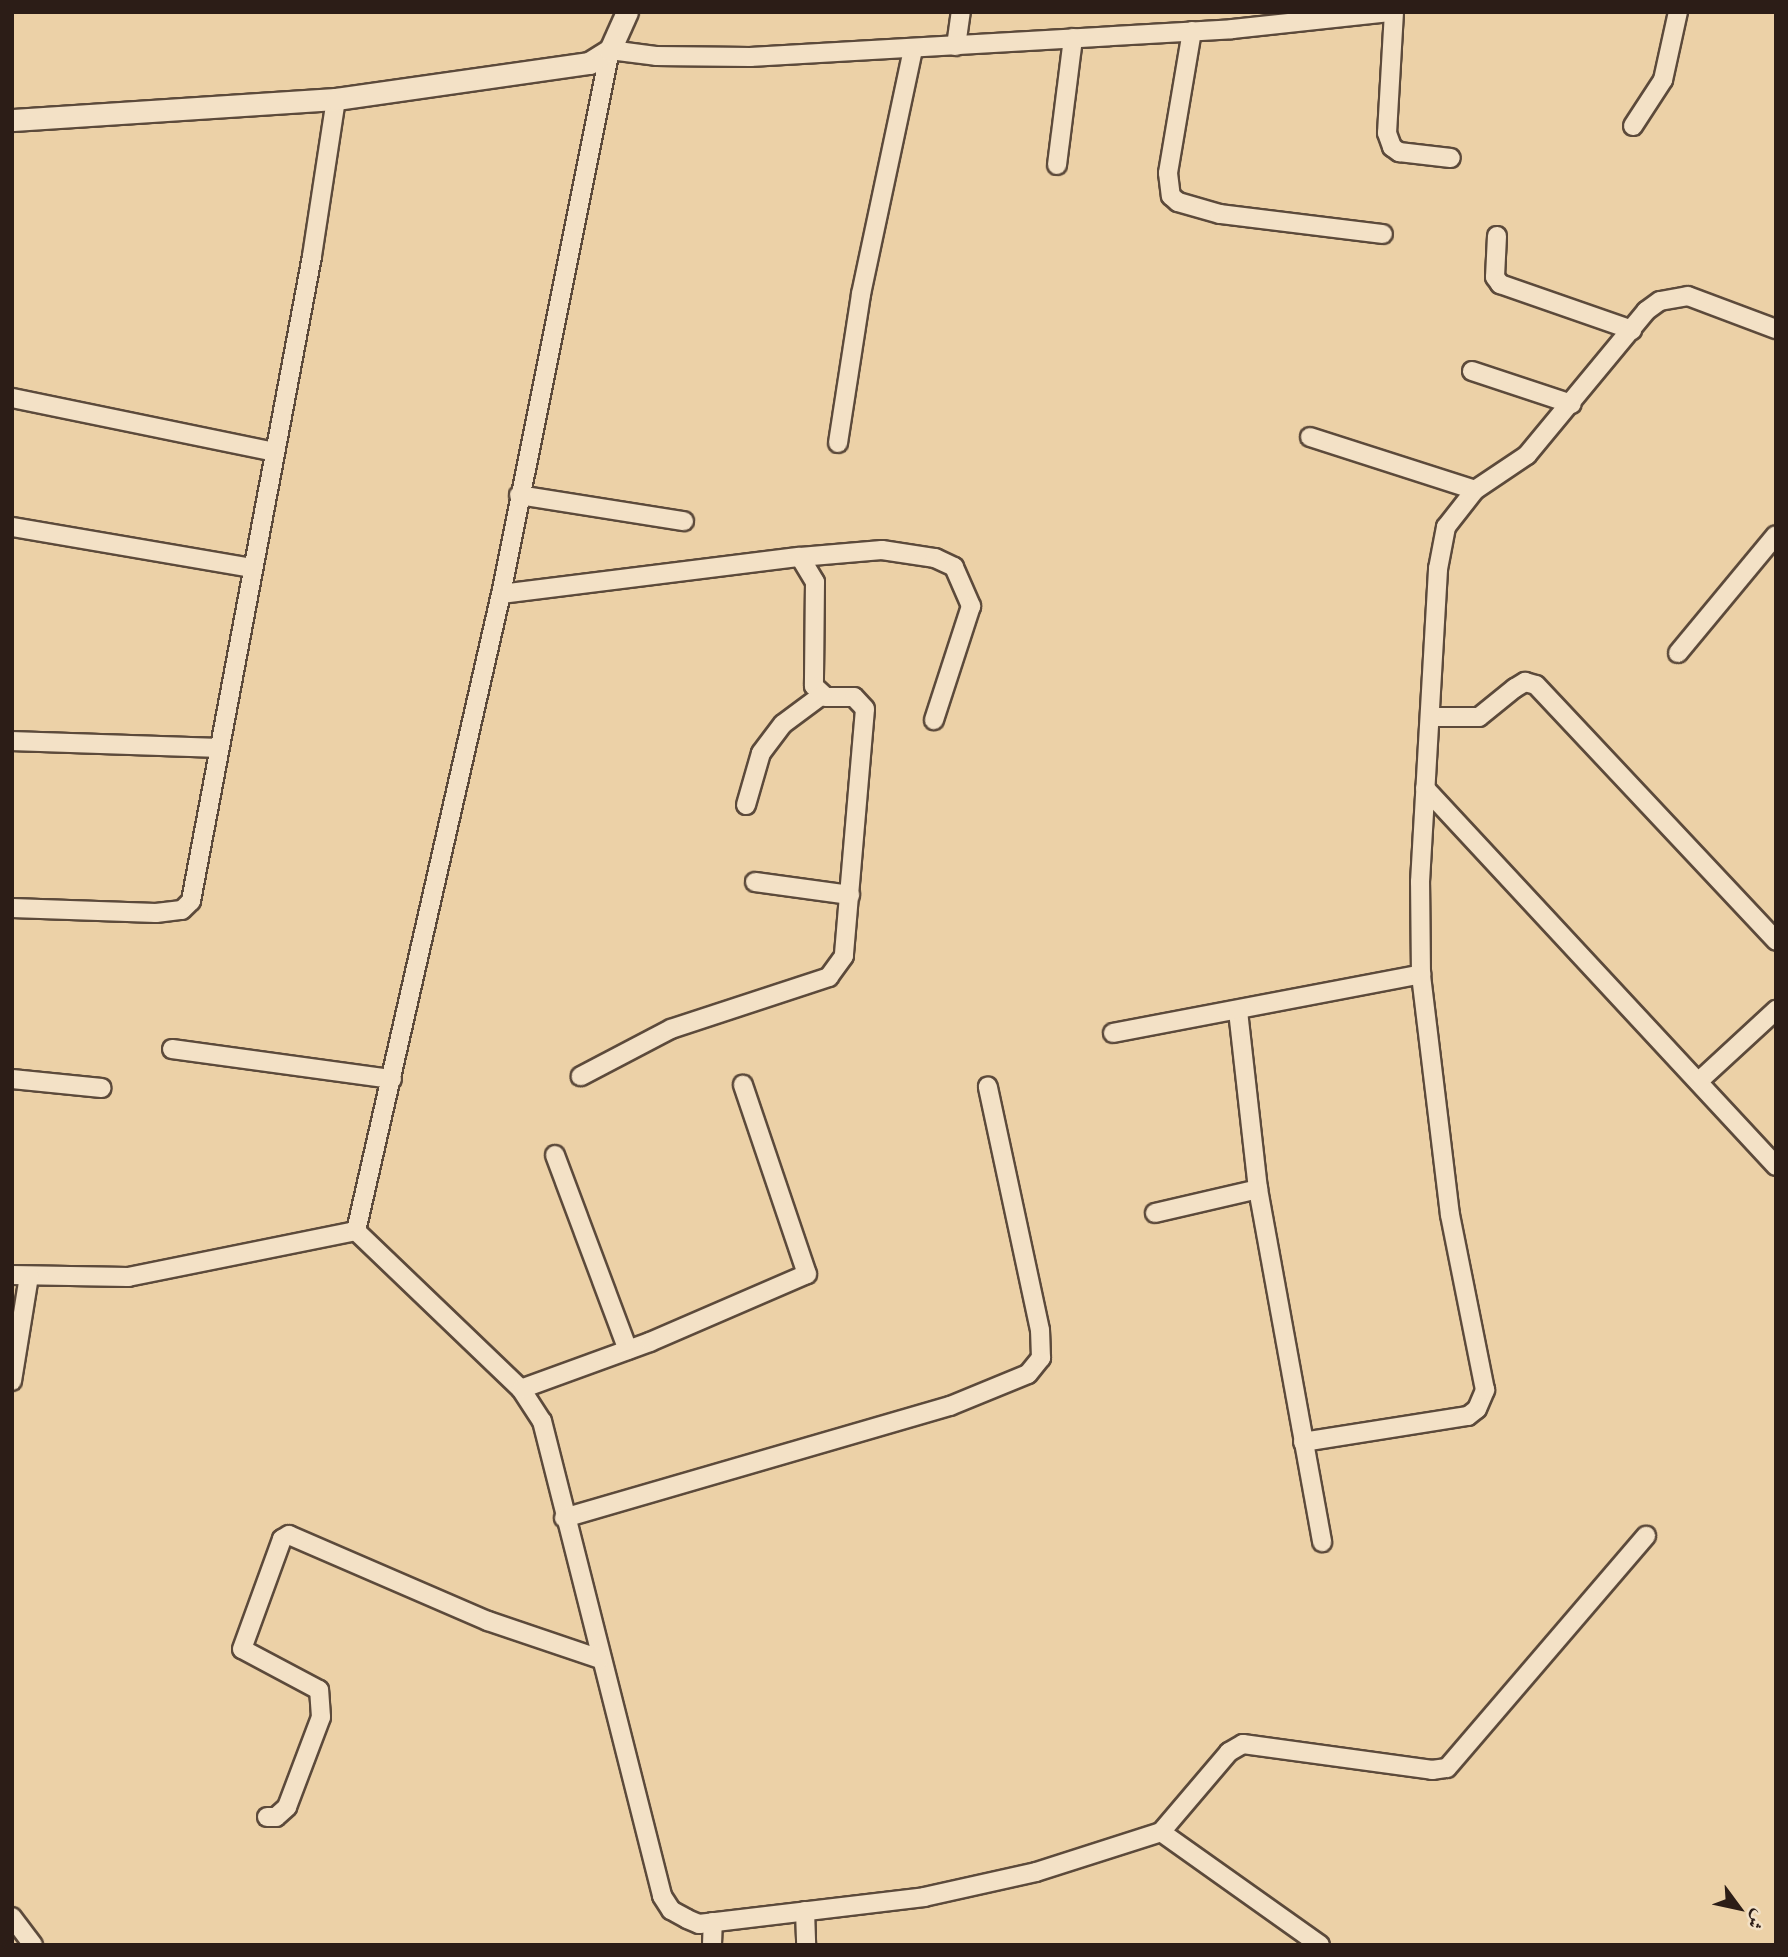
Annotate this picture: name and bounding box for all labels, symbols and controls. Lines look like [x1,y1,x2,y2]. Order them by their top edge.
north arrow [1704,1873,1774,1943]
text: ش [1741,1905,1772,1934]

